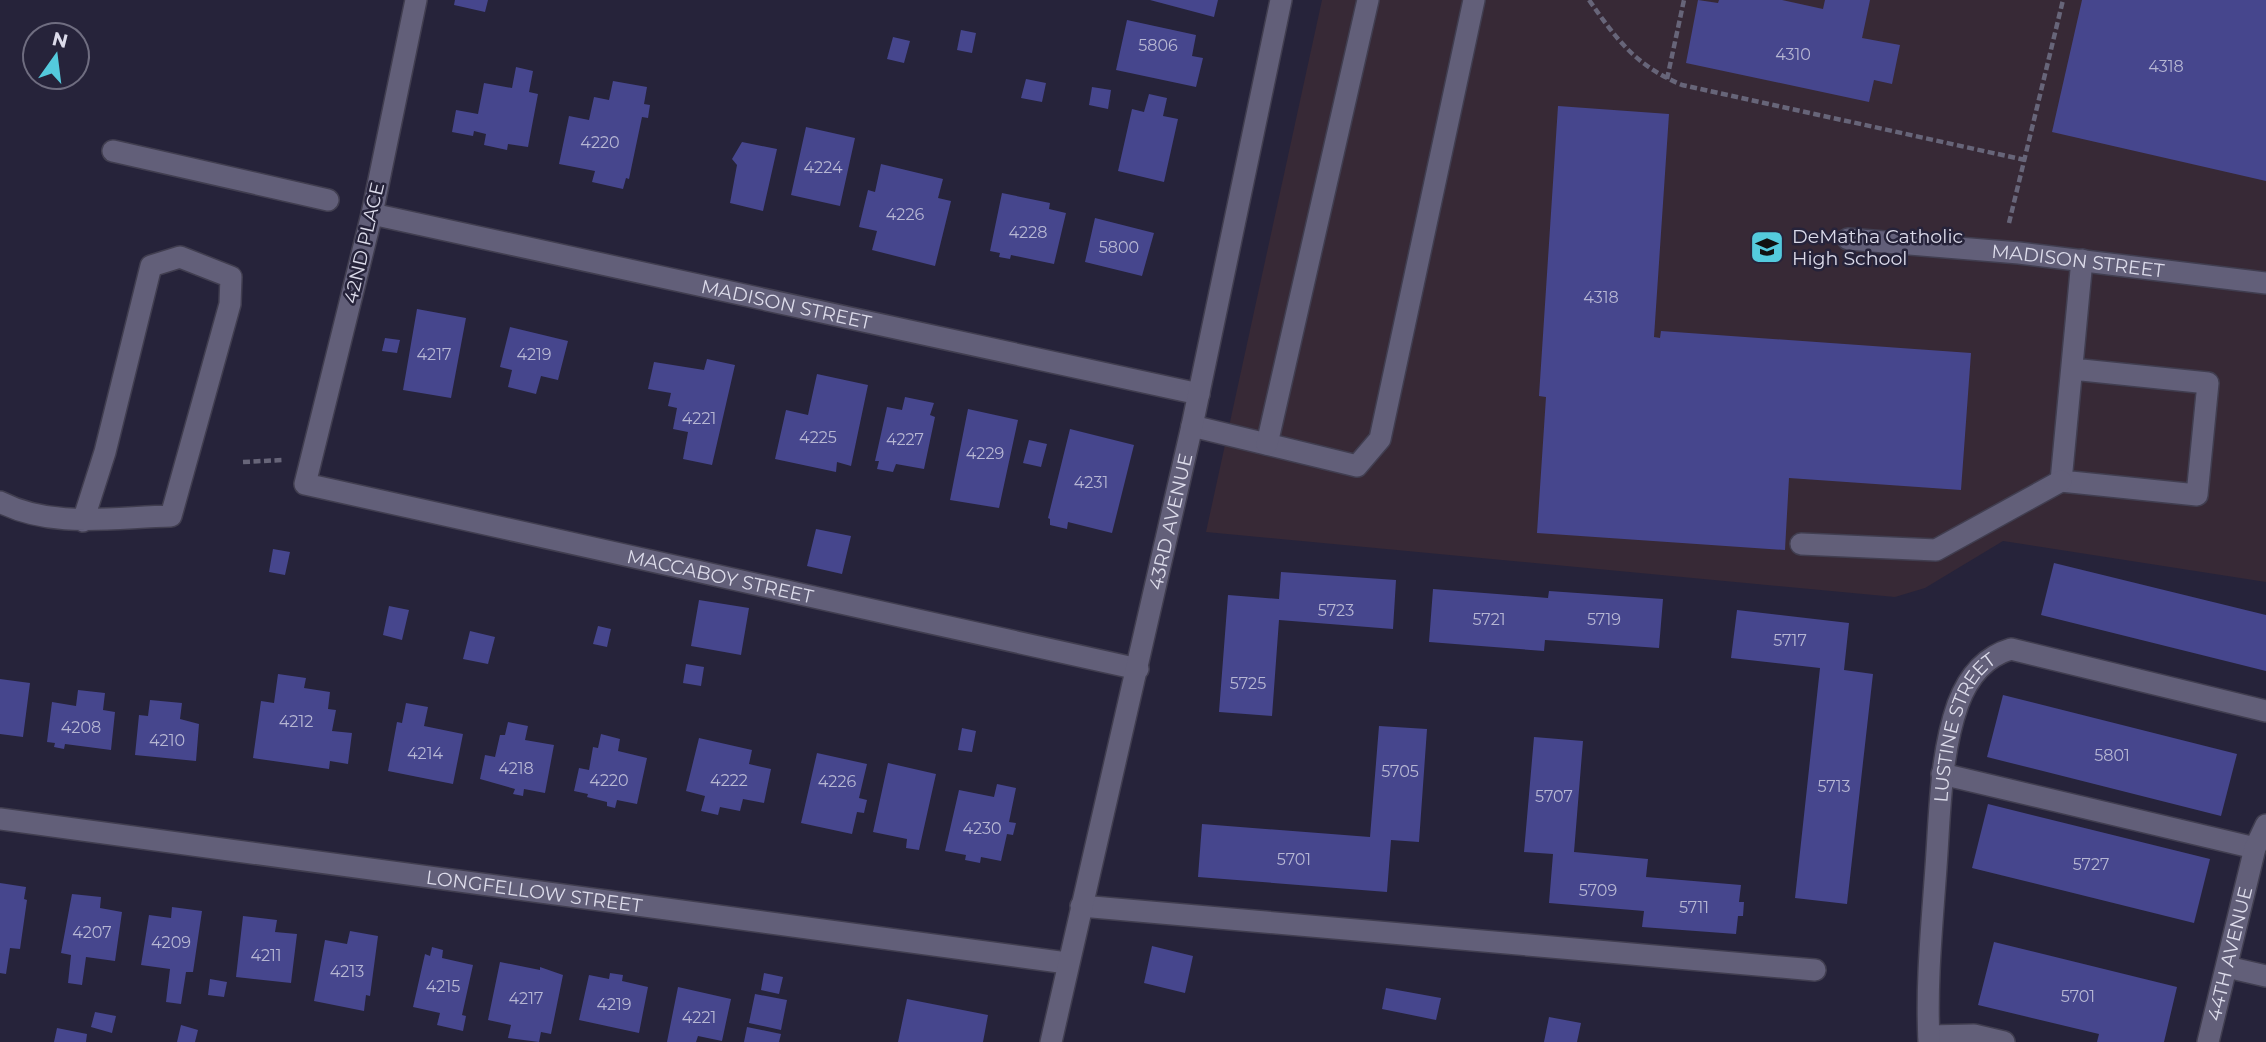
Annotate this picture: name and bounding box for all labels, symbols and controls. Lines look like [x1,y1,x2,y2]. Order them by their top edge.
north arrow [21,21,91,91]
text: N [50,27,70,53]
house number: 5806 [1138,36,1178,55]
house number: 4310 [1775,45,1811,64]
house number: 4318 [2148,57,2184,76]
house number: 4220 [580,133,620,152]
house number: 4224 [804,158,843,177]
street label: 42ND PLACE [339,180,389,306]
house number: 4226 [886,205,924,224]
house number: 4228 [1009,223,1047,242]
place label: DeMatha Catholic High School [1792,225,1963,270]
school or university icon: DeMatha Catholic High School [1748,228,1786,266]
house number: 5800 [1099,238,1139,257]
street label: MADISON STREET [1991,239,2166,282]
street label: MADISON STREET [699,274,874,334]
house number: 4318 [1583,288,1619,307]
house number: 4217 [417,345,451,364]
house number: 4219 [516,345,552,364]
house number: 4221 [682,409,716,428]
house number: 4225 [799,428,837,447]
house number: 4227 [886,430,924,449]
house number: 4229 [966,444,1004,463]
street label: 43RD AVENUE [1143,451,1197,592]
house number: 4231 [1074,473,1108,492]
street label: MACCABOY STREET [625,544,816,608]
house number: 5723 [1318,601,1354,620]
house number: 5721 [1472,610,1506,629]
house number: 5719 [1587,610,1621,629]
house number: 5717 [1773,631,1807,650]
street label: LUSTINE STREET [1929,648,2000,803]
house number: 5725 [1230,674,1266,693]
house number: 4212 [279,712,313,731]
house number: 4208 [61,718,101,737]
house number: 4210 [149,731,185,750]
house number: 4214 [407,744,443,763]
house number: 5801 [2094,746,2130,765]
house number: 4218 [498,759,534,778]
house number: 5705 [1381,762,1419,781]
house number: 4220 [589,771,629,790]
house number: 4222 [710,771,748,790]
house number: 4226 [818,772,856,791]
house number: 5713 [1817,777,1851,796]
house number: 5707 [1535,787,1573,806]
house number: 4230 [962,819,1002,838]
house number: 5701 [1277,850,1311,869]
house number: 5727 [2073,855,2109,874]
street label: LONGFELLOW STREET [425,865,644,917]
house number: 5709 [1579,881,1617,900]
street label: 44TH AVENUE [2202,884,2257,1023]
house number: 5711 [1679,898,1709,917]
house number: 4207 [72,923,112,942]
house number: 4209 [151,933,191,952]
house number: 4211 [250,946,282,965]
house number: 4213 [330,962,364,981]
house number: 4215 [426,977,460,996]
house number: 5701 [2061,987,2095,1006]
house number: 4217 [509,989,543,1008]
house number: 4219 [596,995,632,1014]
house number: 4221 [682,1008,716,1027]

